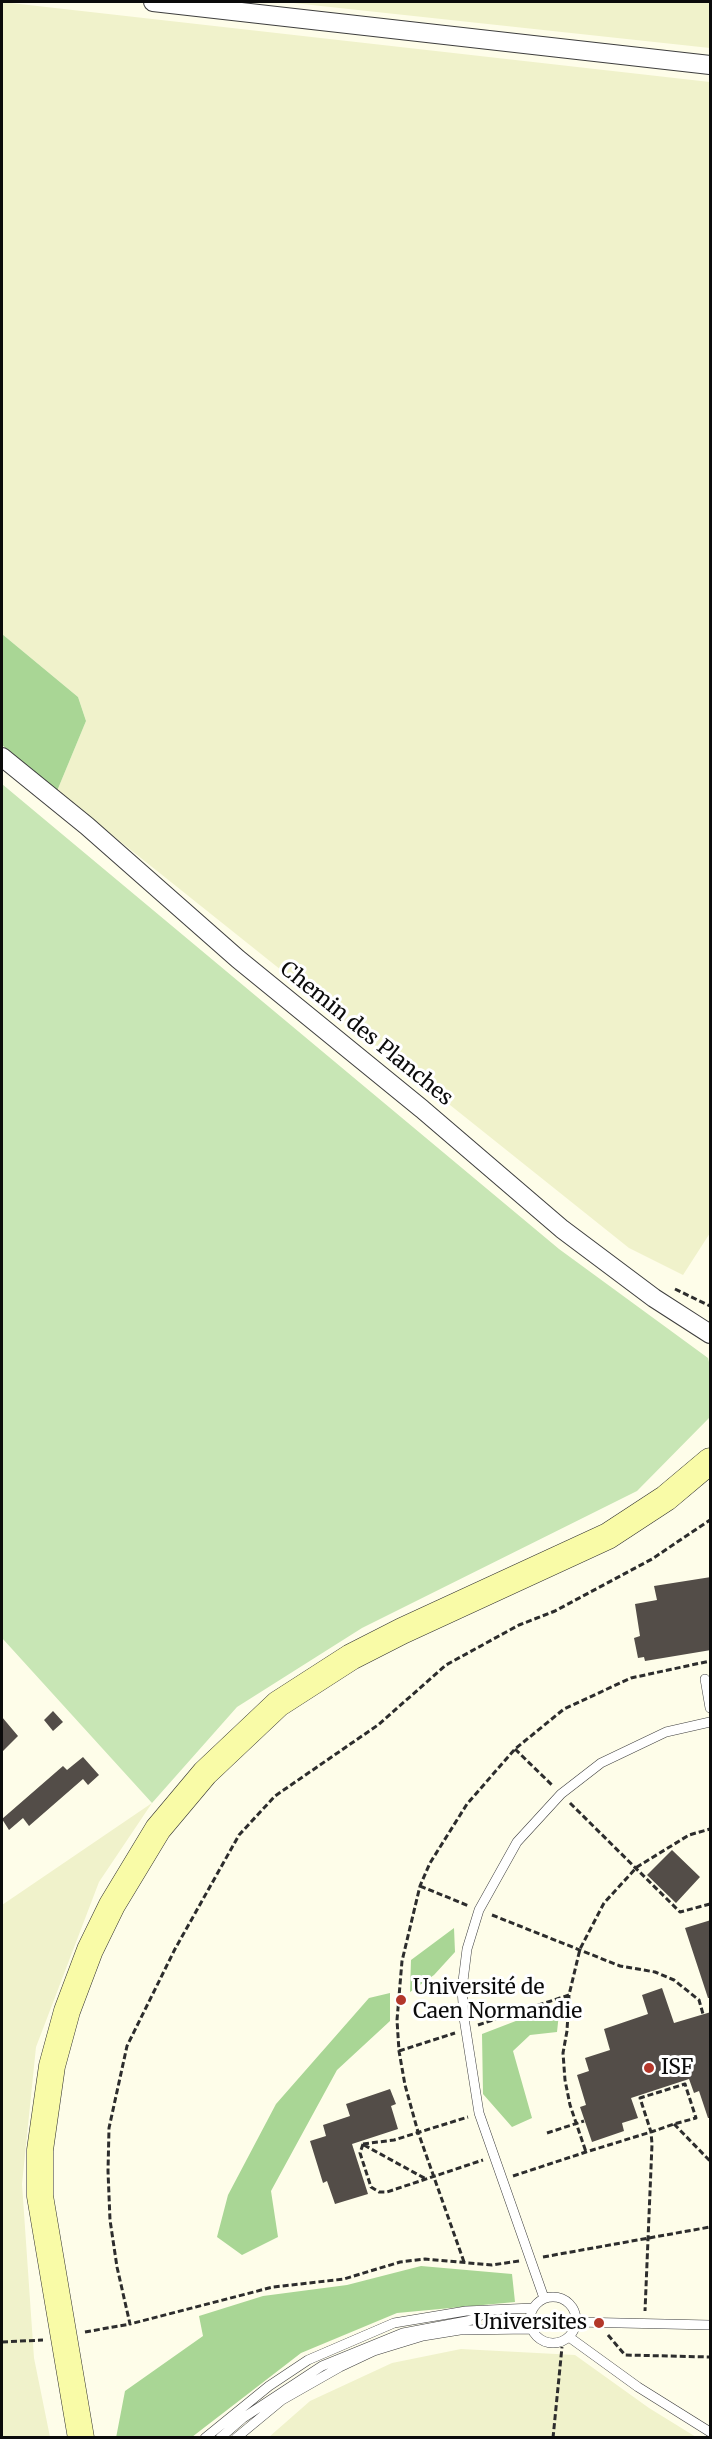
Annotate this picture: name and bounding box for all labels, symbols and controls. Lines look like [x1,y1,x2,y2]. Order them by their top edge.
street label: Chemin des Planches [275,957,457,1111]
place label: Université de Caen Normandie [413,1975,582,2025]
marker: Université de Caen Normandie [394,1993,408,2007]
place label: ISF [661,2055,694,2081]
marker: ISF [642,2061,656,2075]
place label: Universites [474,2310,587,2336]
marker: Universites [592,2316,606,2330]

